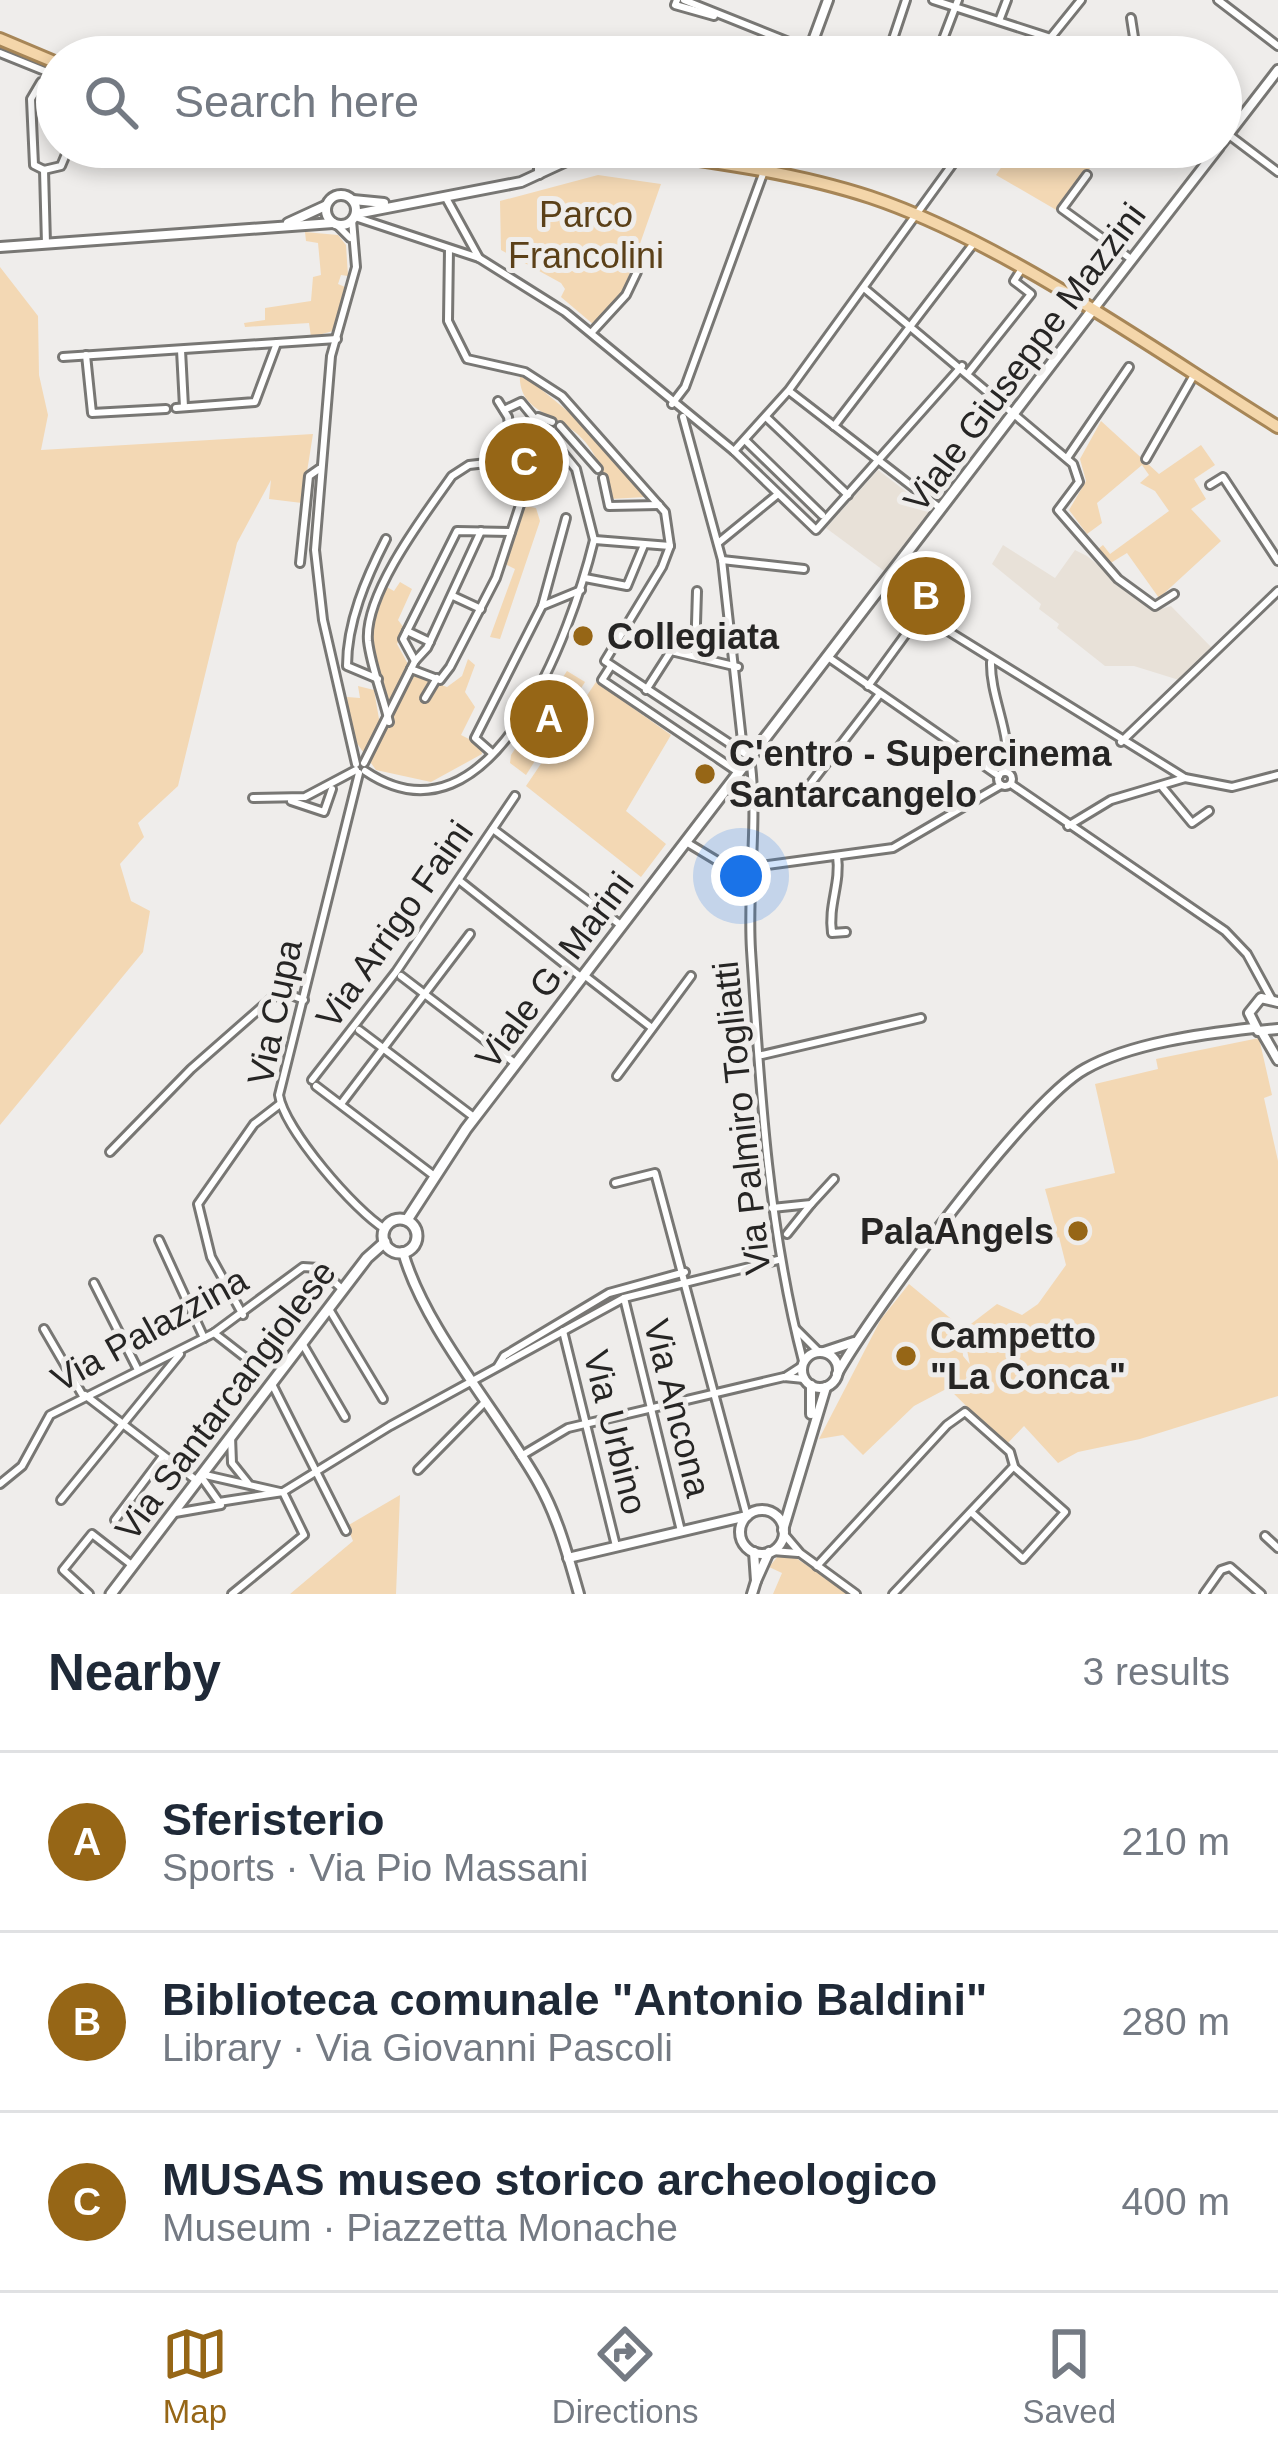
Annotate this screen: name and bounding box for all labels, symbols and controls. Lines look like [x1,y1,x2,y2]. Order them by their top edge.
search box [36,36,1242,168]
icon: search [78,69,144,135]
text: Search here [174,76,419,127]
park label: Parco Francolini [508,194,664,276]
street label: Viale Giuseppe Mazzini [895,195,1154,520]
pin: C [485,417,563,507]
pin: B [887,551,965,641]
place label: Collegiata [607,616,780,657]
marker: Collegiata [570,623,596,649]
pin: A [510,674,588,764]
place label: C'entro - Supercinema Santarcangelo [729,733,1113,815]
marker: C'entro - Supercinema Santarcangelo [692,761,718,787]
street label: Via Arrigo Faini [308,813,481,1036]
your location [711,846,771,906]
street label: Viale G. Marini [467,864,642,1077]
street label: Via Cupa [239,935,310,1088]
street label: Via Palmiro Togliatti [705,959,778,1277]
place label: PalaAngels [860,1211,1054,1252]
marker: PalaAngels [1065,1218,1091,1244]
street label: Via Santarcangiolese [107,1252,344,1548]
street label: Via Palazzina [44,1258,255,1400]
street label: Via Ancona [636,1315,720,1502]
place label: Campetto "La Conca" [930,1315,1126,1397]
marker: Campetto "La Conca" [893,1343,919,1369]
street label: Via Urbino [575,1346,656,1518]
text: Nearby [48,1644,221,1701]
text: 3 results [1083,1650,1230,1693]
text: Sferisterio [162,1794,385,1845]
text: A [73,1820,101,1863]
text: 210 m [1122,1820,1230,1863]
text: Sports · Via Pio Massani [162,1846,588,1889]
text: Biblioteca comunale "Antonio Baldini" [162,1974,987,2025]
text: B [73,2000,101,2043]
text: 280 m [1122,2000,1230,2043]
text: Library · Via Giovanni Pascoli [162,2026,673,2069]
text: MUSAS museo storico archeologico [162,2154,937,2205]
text: C [73,2180,101,2223]
text: 400 m [1122,2180,1230,2223]
text: Museum · Piazzetta Monache [162,2206,678,2249]
tab: Map [162,2321,228,2431]
tab: Directions [552,2321,699,2431]
tab: Saved [1022,2321,1116,2431]

